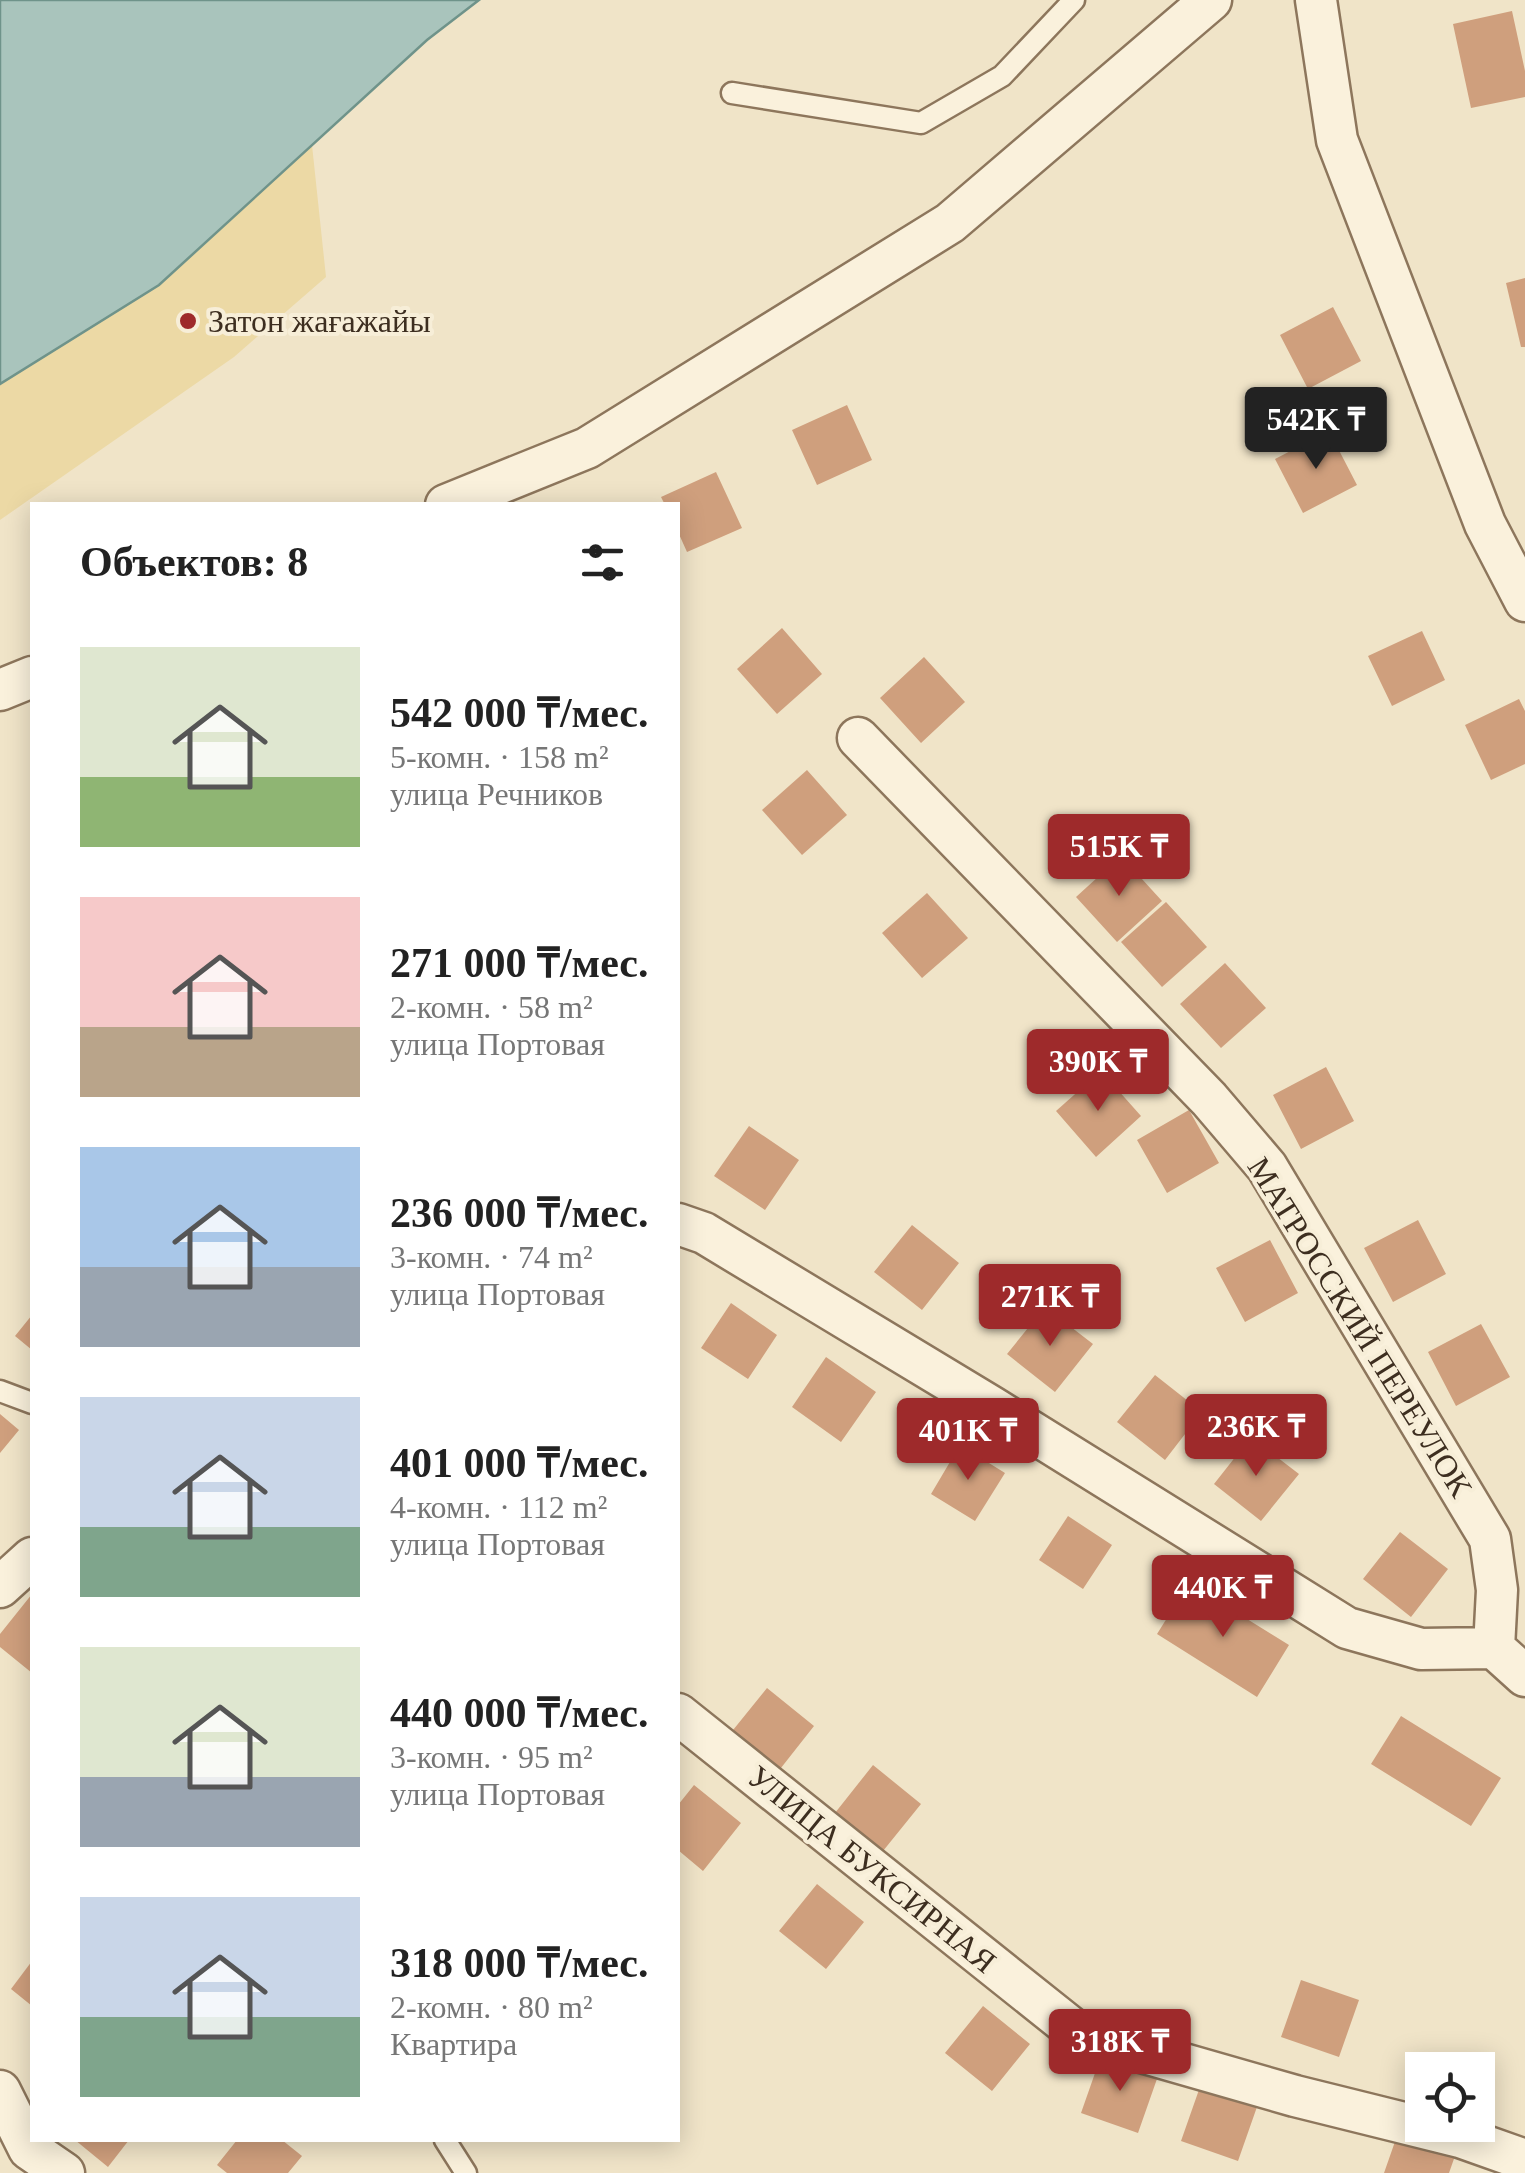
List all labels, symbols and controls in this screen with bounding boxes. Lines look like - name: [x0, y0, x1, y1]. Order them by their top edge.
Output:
- place label: Затон жағажайы: [208, 303, 431, 339]
- marker: Затон жағажайы: [177, 310, 199, 332]
- pin: 542K ₸: [1235, 387, 1397, 472]
- text: 542K ₸: [1267, 401, 1365, 437]
- icon: filters: [575, 535, 630, 590]
- text: Объектов: 8: [80, 539, 308, 585]
- icon: home: [160, 687, 280, 807]
- text: 542 000 ₸/мес.: [390, 690, 649, 736]
- text: 5-комн. · 158 m²: [390, 739, 608, 775]
- text: улица Речников: [390, 776, 603, 812]
- pin: 515K ₸: [1038, 814, 1200, 899]
- text: 515K ₸: [1070, 828, 1168, 864]
- icon: home: [160, 937, 280, 1057]
- text: 271 000 ₸/мес.: [390, 940, 649, 986]
- text: 2-комн. · 58 m²: [390, 989, 592, 1025]
- text: улица Портовая: [390, 1026, 605, 1062]
- pin: 390K ₸: [1017, 1029, 1179, 1114]
- text: 390K ₸: [1049, 1043, 1147, 1079]
- street label: МАТРОССКИЙ ПЕРЕУЛОК: [1240, 1151, 1480, 1504]
- icon: home: [160, 1187, 280, 1307]
- text: 236 000 ₸/мес.: [390, 1190, 649, 1236]
- text: 3-комн. · 74 m²: [390, 1239, 592, 1275]
- pin: 271K ₸: [969, 1264, 1131, 1349]
- text: улица Портовая: [390, 1276, 605, 1312]
- text: 271K ₸: [1001, 1278, 1099, 1314]
- pin: 236K ₸: [1175, 1394, 1337, 1479]
- pin: 401K ₸: [887, 1398, 1049, 1483]
- text: 236K ₸: [1207, 1408, 1305, 1444]
- text: 401K ₸: [919, 1412, 1017, 1448]
- icon: home: [160, 1437, 280, 1557]
- text: 401 000 ₸/мес.: [390, 1440, 649, 1486]
- text: 4-комн. · 112 m²: [390, 1489, 607, 1525]
- text: улица Портовая: [390, 1526, 605, 1562]
- pin: 440K ₸: [1142, 1555, 1304, 1640]
- text: 440K ₸: [1174, 1569, 1272, 1605]
- icon: home: [160, 1687, 280, 1807]
- text: 440 000 ₸/мес.: [390, 1690, 649, 1736]
- text: 3-комн. · 95 m²: [390, 1739, 592, 1775]
- street label: УЛИЦА БУКСИРНАЯ: [741, 1758, 1003, 1980]
- text: улица Портовая: [390, 1776, 605, 1812]
- icon: home: [160, 1937, 280, 2057]
- text: 318 000 ₸/мес.: [390, 1940, 649, 1986]
- text: 2-комн. · 80 m²: [390, 1989, 592, 2025]
- pin: 318K ₸: [1039, 2009, 1201, 2094]
- text: 318K ₸: [1071, 2023, 1169, 2059]
- text: Квартира: [390, 2026, 517, 2062]
- map controls: [1405, 2052, 1495, 2142]
- button: locate: [1405, 2052, 1495, 2142]

